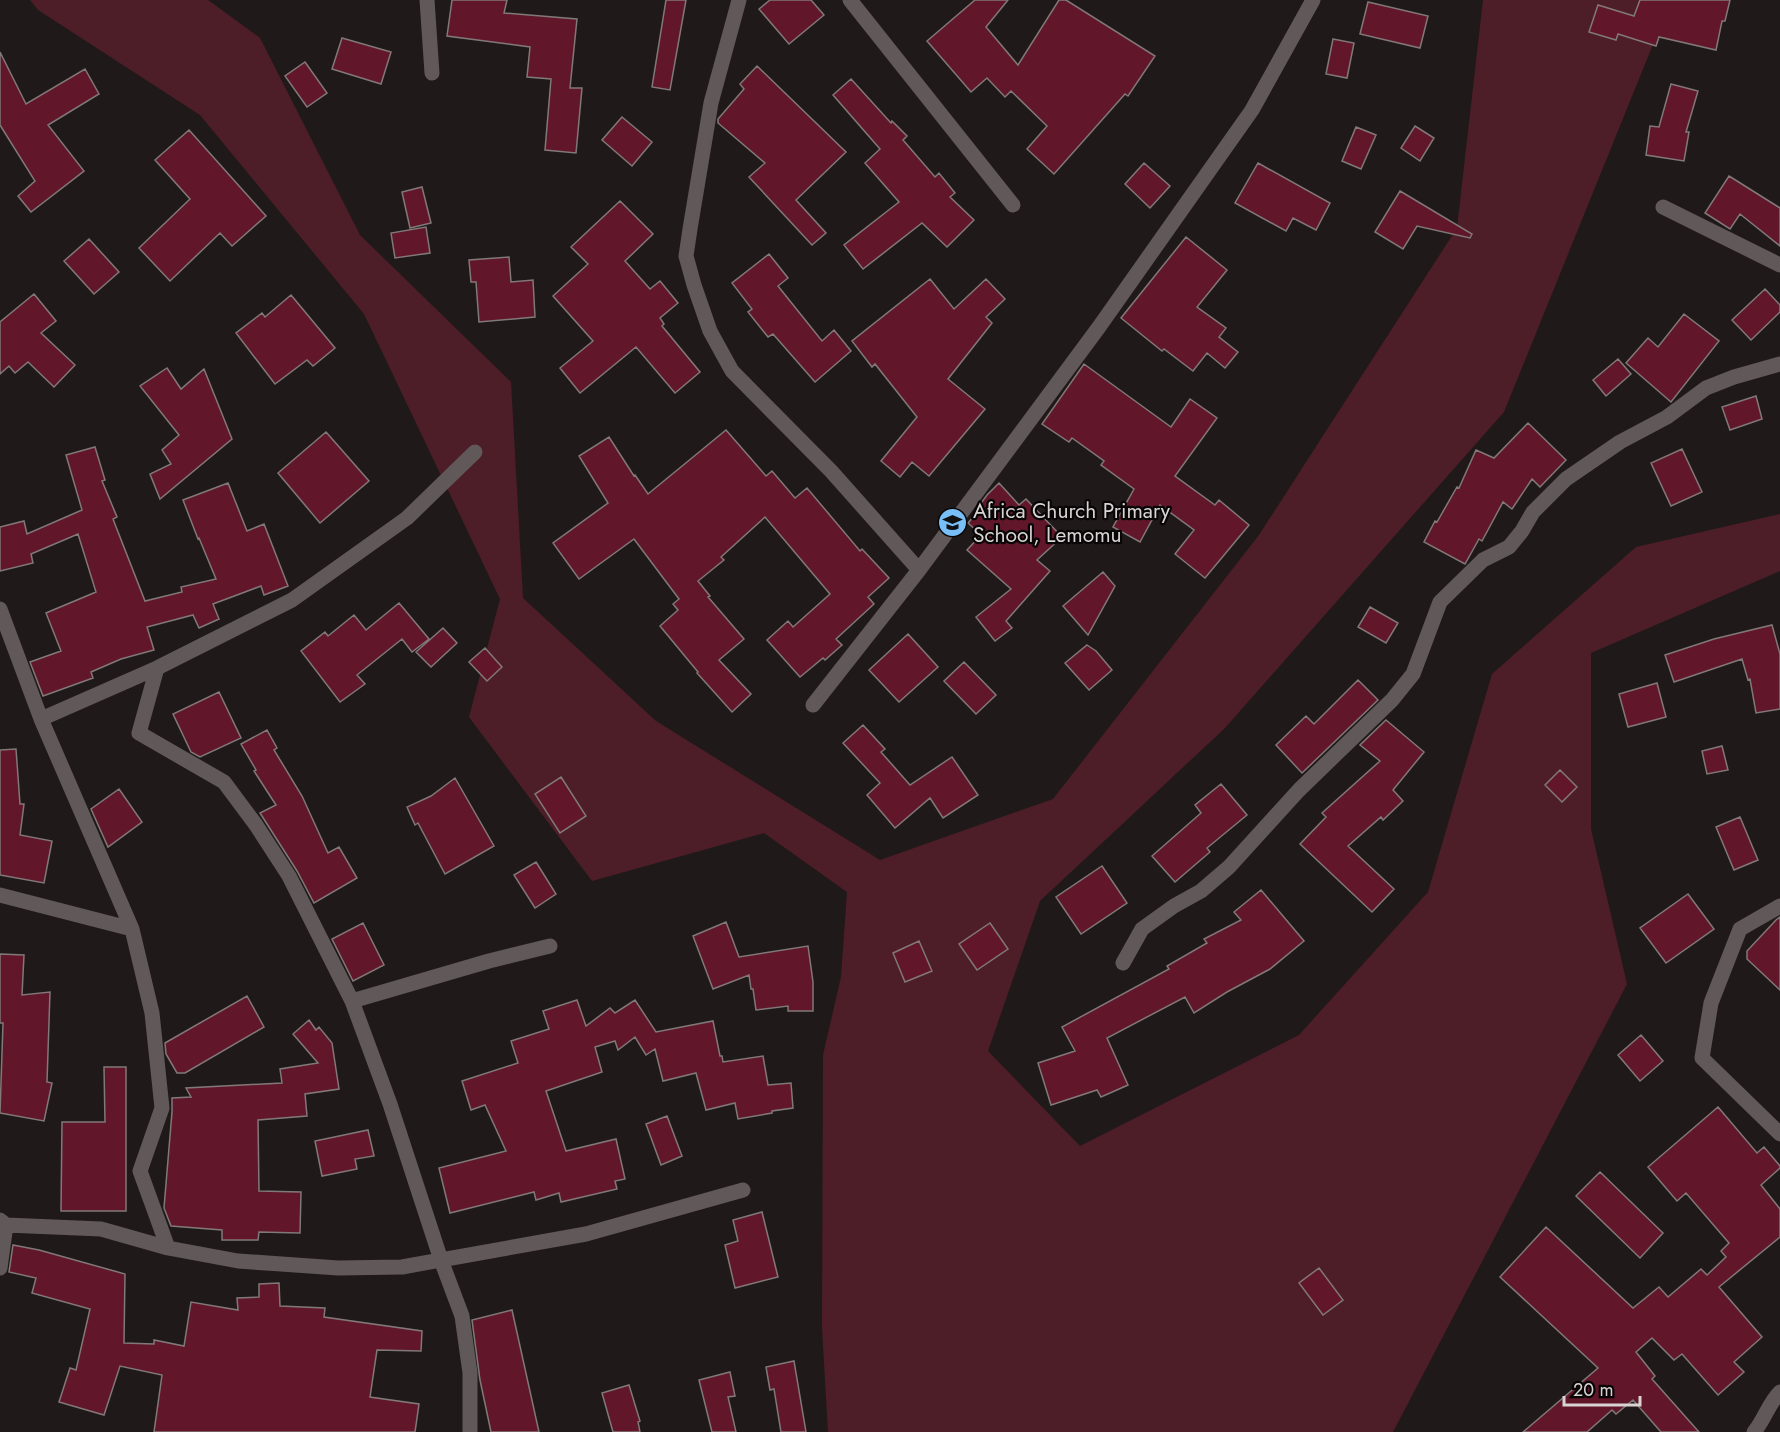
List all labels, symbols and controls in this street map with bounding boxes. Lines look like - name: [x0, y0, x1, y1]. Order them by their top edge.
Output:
- place label: Africa Church Primary School, Lemomu: [973, 496, 1171, 550]
- school or university icon: Africa Church Primary School, Lemomu: [936, 507, 968, 539]
- scale bar: [1564, 1369, 1640, 1407]
- text: 20 m: [1573, 1377, 1613, 1403]

